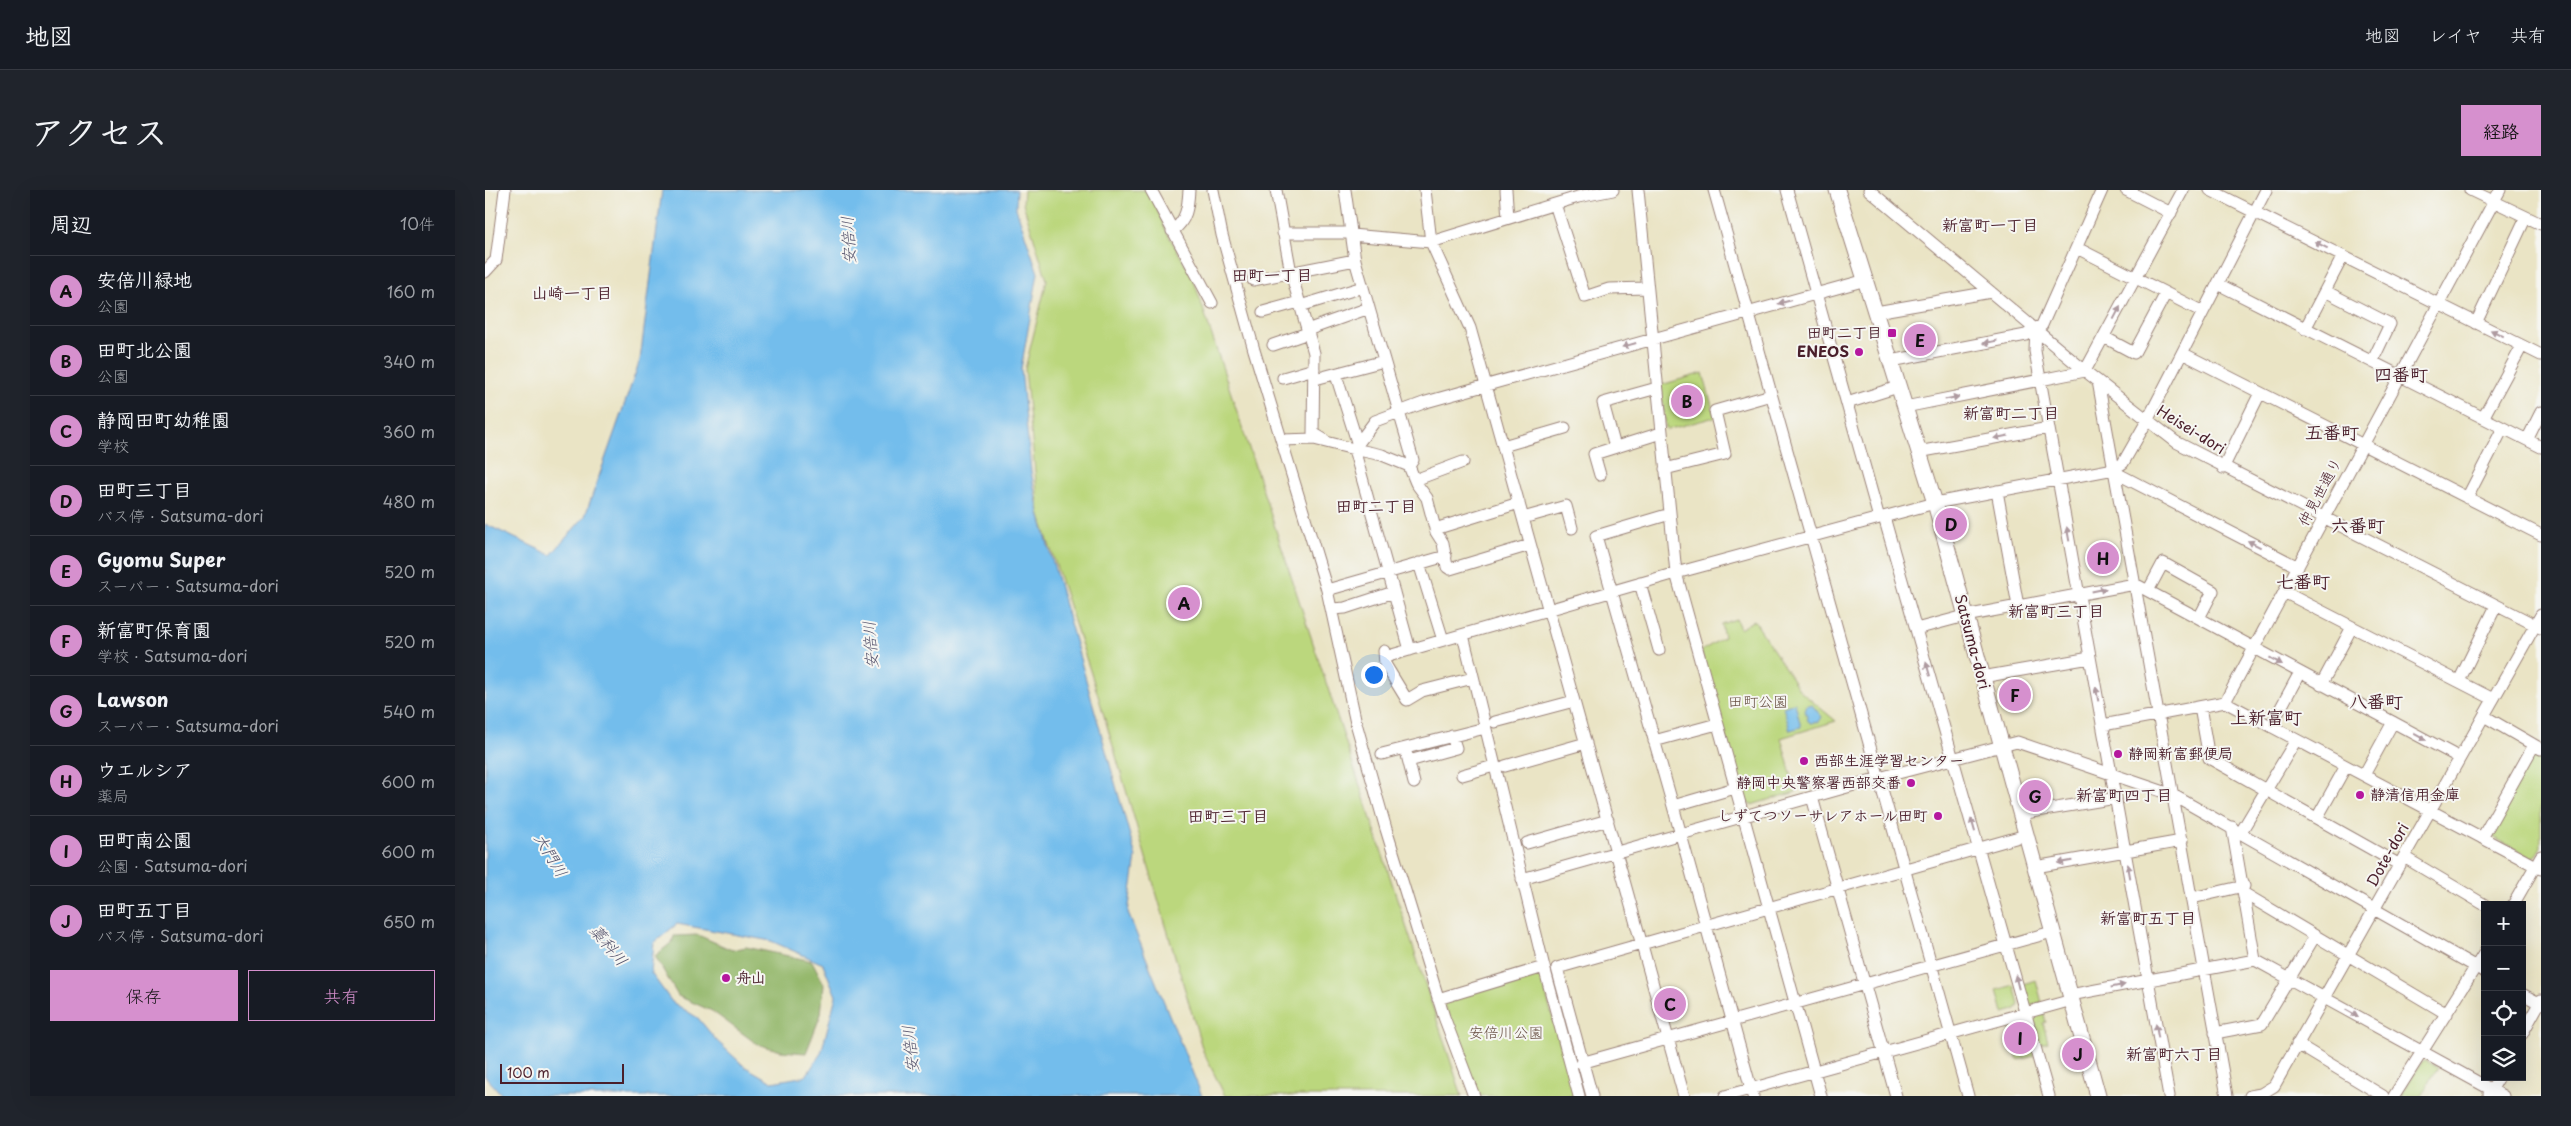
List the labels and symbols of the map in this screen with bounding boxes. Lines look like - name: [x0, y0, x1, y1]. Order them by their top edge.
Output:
- district label: 新富町一丁目: [1942, 212, 2038, 236]
- water label: 安倍川: [834, 215, 860, 265]
- one-way arrow: [2313, 241, 2328, 249]
- district label: 田町一丁目: [1232, 262, 1312, 286]
- district label: 山崎一丁目: [532, 280, 612, 304]
- one-way arrow: [1778, 298, 1793, 306]
- one-way arrow: [2113, 306, 2121, 320]
- place label: 田町二丁目: [1807, 320, 1882, 343]
- pin: E: [1904, 321, 1936, 359]
- marker: 田町二丁目: [1886, 327, 1898, 339]
- one-way arrow: [2490, 329, 2504, 337]
- one-way arrow: [1982, 338, 1997, 346]
- place label: ENEOS: [1797, 339, 1849, 362]
- one-way arrow: [1621, 342, 1636, 350]
- marker: ENEOS: [1853, 346, 1865, 358]
- district label: 四番町: [2374, 360, 2428, 387]
- pin: B: [1671, 382, 1703, 420]
- one-way arrow: [1945, 394, 1960, 402]
- street label: Heisei-dori: [2153, 398, 2231, 459]
- district label: 新富町二丁目: [1963, 400, 2059, 424]
- district label: 五番町: [2305, 418, 2359, 445]
- one-way arrow: [1993, 433, 2009, 441]
- street label: 仲見世通り: [2291, 453, 2346, 530]
- district label: 田町二丁目: [1336, 493, 1416, 517]
- pin: D: [1935, 505, 1967, 543]
- district label: 六番町: [2331, 511, 2385, 538]
- one-way arrow: [2063, 525, 2071, 541]
- pin: H: [2087, 539, 2119, 577]
- one-way arrow: [2247, 540, 2261, 548]
- district label: 七番町: [2276, 567, 2330, 594]
- pin: A: [1168, 584, 1200, 622]
- one-way arrow: [2092, 586, 2108, 594]
- street label: Satsuma-dori: [1950, 592, 1997, 692]
- district label: 新富町三丁目: [2008, 598, 2104, 622]
- water label: 安倍川: [855, 620, 883, 670]
- one-way arrow: [2269, 657, 2284, 665]
- your location: [1361, 662, 1387, 688]
- one-way arrow: [1923, 662, 1931, 677]
- pin: F: [1999, 676, 2031, 714]
- one-way arrow: [2092, 685, 2100, 701]
- district label: 八番町: [2349, 687, 2403, 714]
- park label: 田町公園: [1728, 689, 1788, 712]
- district label: 上新富町: [2230, 703, 2302, 730]
- one-way arrow: [2413, 733, 2427, 741]
- place label: 静岡新富郵便局: [2128, 741, 2233, 764]
- place label: 西部生涯学習センター: [1814, 748, 1964, 771]
- marker: 静岡新富郵便局: [2112, 748, 2124, 760]
- marker: 西部生涯学習センター: [1798, 755, 1810, 767]
- place label: 静岡中央警察署西部交番: [1736, 770, 1901, 793]
- marker: 静岡中央警察署西部交番: [1905, 777, 1917, 789]
- pin: G: [2019, 777, 2051, 815]
- district label: 新富町四丁目: [2076, 782, 2172, 806]
- place label: 静清信用金庫: [2370, 782, 2460, 805]
- marker: 静清信用金庫: [2354, 789, 2366, 801]
- district label: 田町三丁目: [1188, 803, 1268, 827]
- place label: しずてつソーサレアホール田町: [1718, 803, 1928, 826]
- marker: しずてつソーサレアホール田町: [1932, 810, 1944, 822]
- one-way arrow: [1968, 818, 1976, 833]
- street label: Dote-dori: [2360, 818, 2414, 890]
- water label: 大門川: [529, 828, 575, 881]
- one-way arrow: [2056, 858, 2072, 866]
- one-way arrow: [2124, 862, 2132, 878]
- district label: 新富町五丁目: [2100, 905, 2196, 929]
- water label: 藁科川: [585, 918, 634, 970]
- place label: 舟山: [736, 965, 766, 988]
- marker: 舟山: [720, 972, 732, 984]
- one-way arrow: [2013, 974, 2021, 989]
- one-way arrow: [2111, 981, 2127, 989]
- pin: C: [1654, 985, 1686, 1023]
- one-way arrow: [2346, 1008, 2359, 1017]
- pin: I: [2004, 1019, 2036, 1057]
- park label: 安倍川公園: [1468, 1020, 1544, 1043]
- one-way arrow: [2153, 1022, 2161, 1038]
- water label: 安倍川: [895, 1024, 923, 1074]
- pin: J: [2062, 1035, 2094, 1073]
- district label: 新富町六丁目: [2126, 1041, 2222, 1065]
- scale bar: [500, 1061, 624, 1084]

